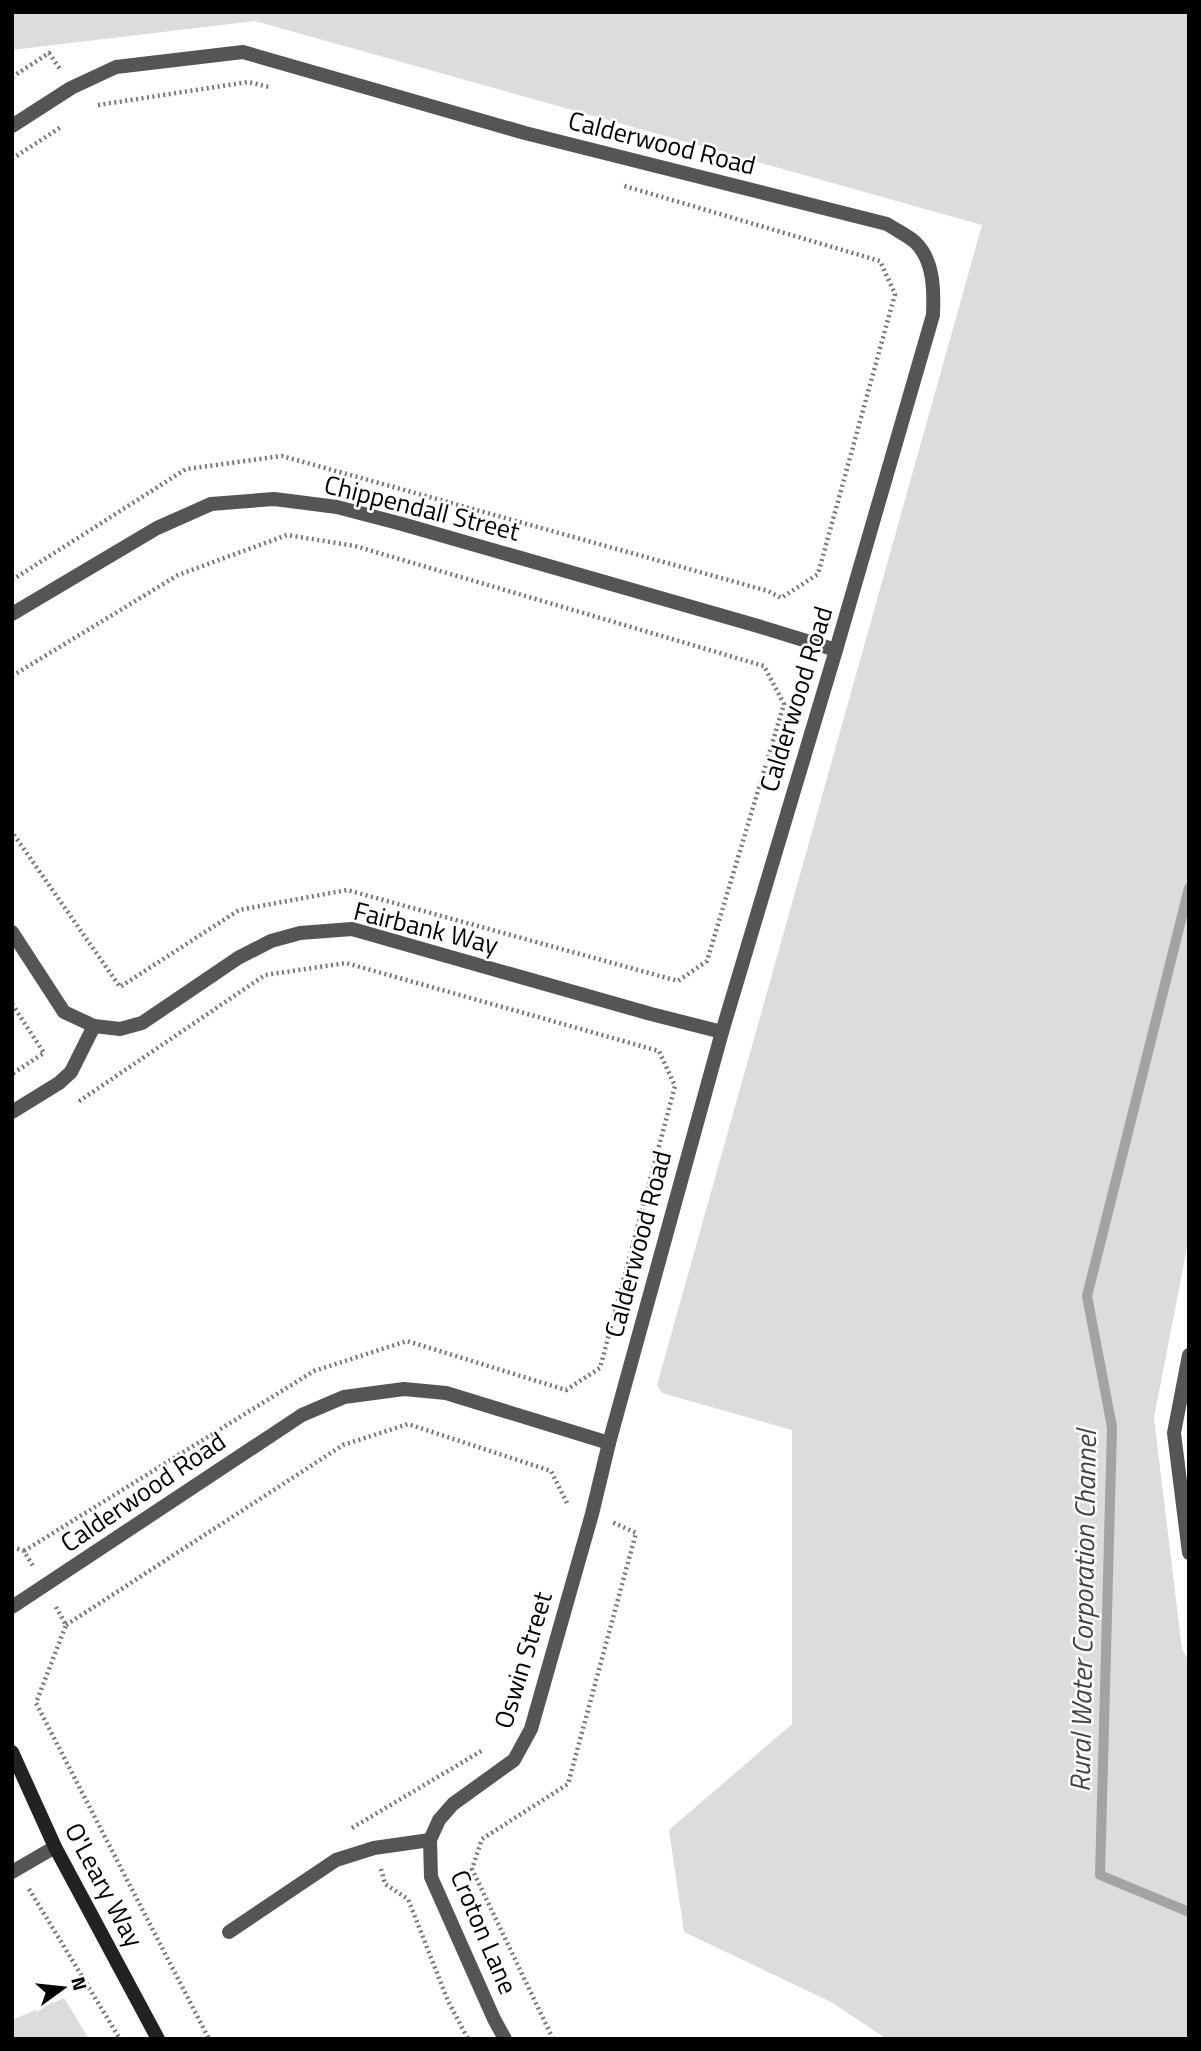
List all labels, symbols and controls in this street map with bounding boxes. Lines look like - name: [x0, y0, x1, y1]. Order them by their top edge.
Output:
- street label: Calderwood Road: [564, 100, 760, 185]
- street label: Chippendall Street: [320, 464, 524, 551]
- street label: Calderwood Road: [749, 601, 842, 796]
- street label: Fairbank Way: [350, 891, 502, 964]
- street label: Calderwood Road: [594, 1146, 681, 1342]
- street label: Calderwood Road: [52, 1422, 233, 1561]
- water label: Rural Water Corporation Channel: [1058, 1427, 1107, 1792]
- street label: Oswin Street: [483, 1587, 562, 1733]
- street label: O'Leary Way: [55, 1815, 154, 1954]
- street label: Croton Lane: [441, 1864, 528, 2000]
- north arrow: [28, 1953, 98, 2023]
- text: N: [64, 1973, 96, 1994]

